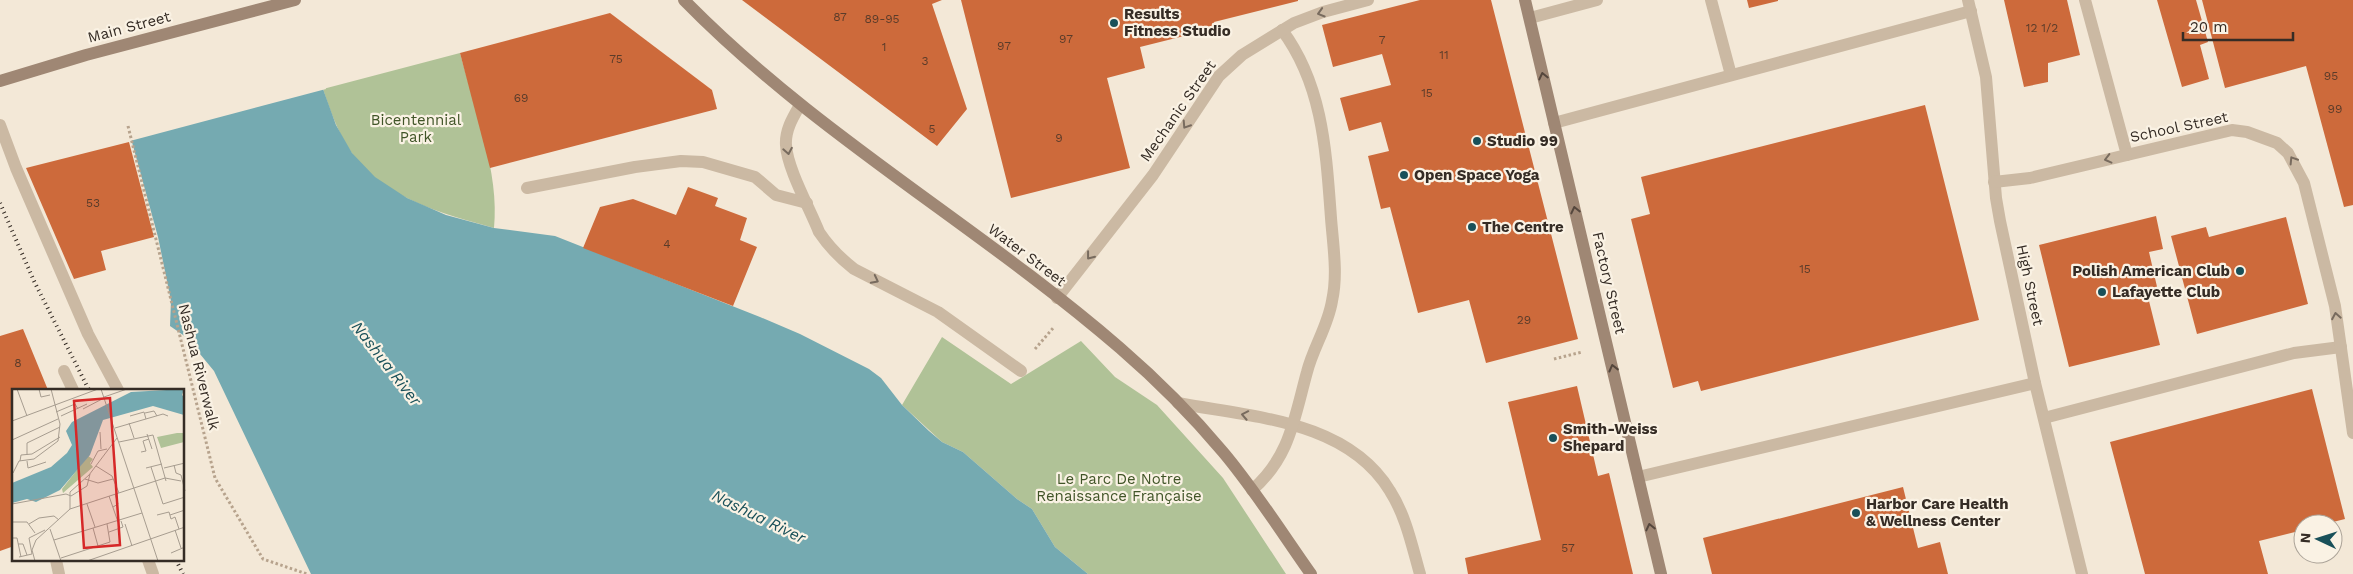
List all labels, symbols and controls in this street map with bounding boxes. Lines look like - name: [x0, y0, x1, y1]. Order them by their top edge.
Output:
- place label: Results Fitness Studio: [1124, 5, 1231, 40]
- street label: Main Street: [86, 7, 173, 47]
- one-way arrow: [1317, 7, 1326, 17]
- house number: 87: [833, 10, 847, 24]
- scale bar: [2183, 10, 2293, 42]
- house number: 89-95: [864, 12, 900, 26]
- marker: Results Fitness Studio: [1108, 17, 1120, 29]
- text: 20 m: [2190, 18, 2228, 36]
- house number: 12 1/2: [2026, 21, 2058, 35]
- house number: 97: [1059, 32, 1073, 46]
- house number: 7: [1379, 33, 1386, 47]
- house number: 97: [997, 39, 1011, 53]
- house number: 1: [882, 40, 886, 54]
- house number: 11: [1439, 48, 1449, 62]
- house number: 75: [609, 52, 623, 66]
- house number: 3: [922, 54, 929, 68]
- street label: Mechanic Street: [1136, 56, 1220, 165]
- house number: 95: [2324, 69, 2338, 83]
- one-way arrow: [1538, 71, 1549, 80]
- house number: 15: [1421, 86, 1433, 100]
- house number: 69: [514, 91, 528, 105]
- house number: 99: [2328, 102, 2342, 116]
- street label: School Street: [2128, 108, 2230, 146]
- park label: Bicentennial Park: [371, 111, 462, 146]
- one-way arrow: [1183, 120, 1193, 129]
- house number: 5: [929, 122, 936, 136]
- house number: 9: [1055, 131, 1063, 145]
- place label: Studio 99: [1487, 132, 1558, 150]
- marker: Studio 99: [1471, 135, 1483, 147]
- one-way arrow: [782, 146, 792, 155]
- one-way arrow: [2104, 153, 2113, 164]
- one-way arrow: [2289, 156, 2299, 165]
- place label: Open Space Yoga: [1414, 166, 1540, 184]
- marker: Open Space Yoga: [1398, 169, 1410, 181]
- house number: 53: [86, 196, 100, 210]
- one-way arrow: [1570, 206, 1581, 215]
- place label: The Centre: [1482, 218, 1564, 236]
- street label: Water Street: [984, 220, 1070, 291]
- marker: The Centre: [1466, 221, 1478, 233]
- street label: Factory Street: [1588, 230, 1630, 337]
- house number: 4: [663, 237, 671, 251]
- street label: High Street: [2013, 243, 2048, 328]
- one-way arrow: [1087, 250, 1096, 259]
- house number: 15: [1799, 262, 1811, 276]
- place label: Polish American Club: [2072, 262, 2230, 280]
- marker: Polish American Club: [2234, 265, 2246, 277]
- one-way arrow: [870, 274, 879, 284]
- place label: Lafayette Club: [2112, 283, 2220, 301]
- marker: Lafayette Club: [2096, 286, 2108, 298]
- street label: Nashua Riverwalk: [175, 302, 224, 433]
- one-way arrow: [2332, 311, 2342, 320]
- house number: 29: [1517, 313, 1531, 327]
- water label: Nashua River: [348, 317, 426, 410]
- house number: 8: [14, 356, 22, 370]
- one-way arrow: [1608, 365, 1618, 373]
- inset map: [12, 389, 185, 562]
- one-way arrow: [1240, 411, 1249, 421]
- place label: Smith-Weiss Shepard: [1563, 420, 1658, 455]
- marker: Smith-Weiss Shepard: [1547, 432, 1559, 444]
- park label: Le Parc De Notre Renaissance Française: [1036, 470, 1202, 505]
- water label: Nashua River: [709, 486, 809, 548]
- place label: Harbor Care Health & Wellness Center: [1866, 495, 2009, 530]
- marker: Harbor Care Health & Wellness Center: [1850, 507, 1862, 519]
- north arrow: [2293, 514, 2343, 564]
- one-way arrow: [1645, 522, 1656, 531]
- text: N: [2297, 532, 2313, 544]
- house number: 57: [1561, 541, 1575, 555]

